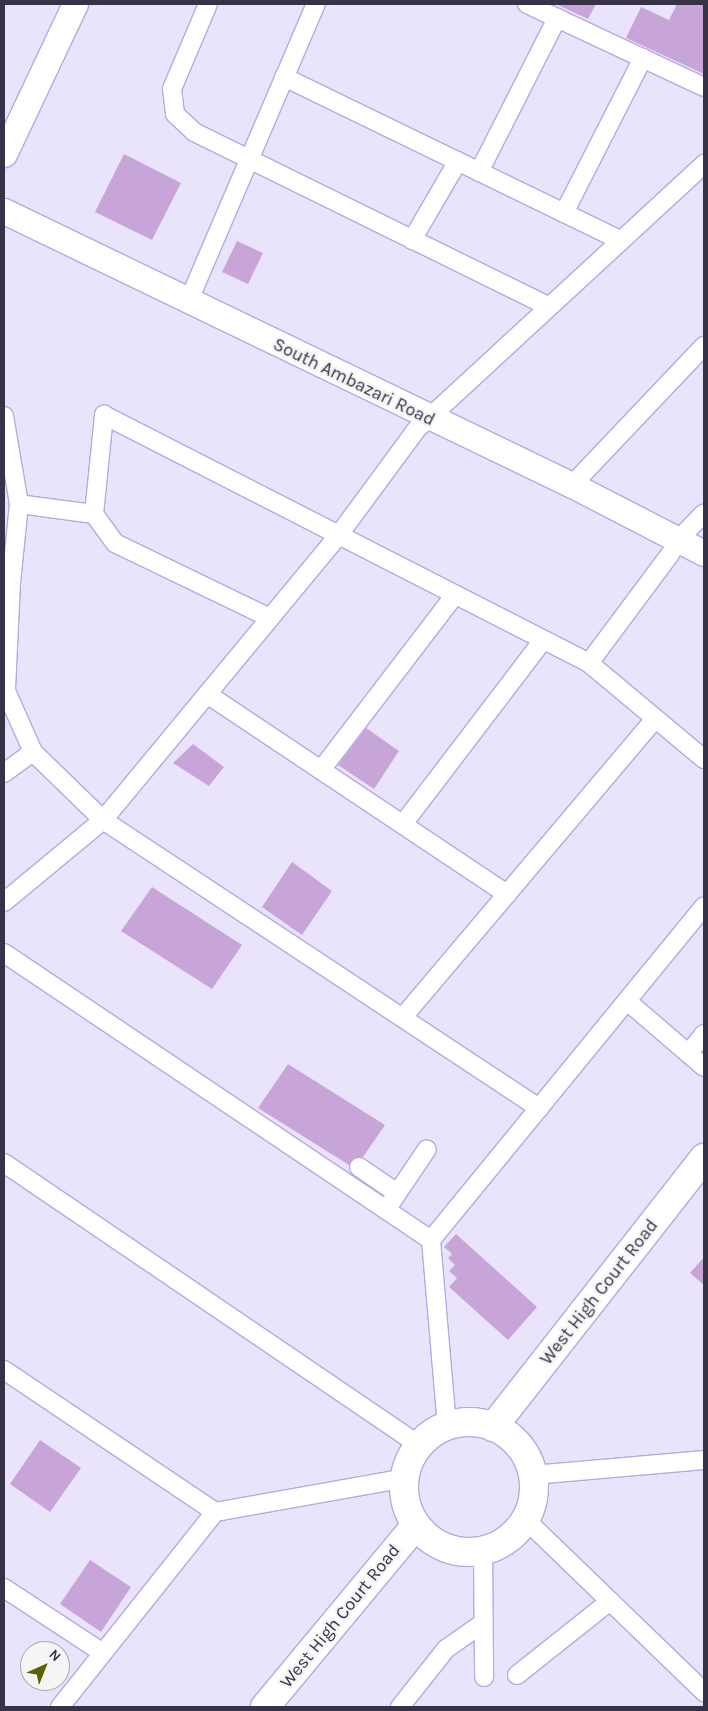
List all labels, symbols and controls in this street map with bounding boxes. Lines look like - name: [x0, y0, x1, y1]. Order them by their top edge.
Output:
- street label: South Ambazari Road: [270, 333, 438, 431]
- street label: West High Court Road: [535, 1215, 663, 1369]
- street label: West High Court Road: [275, 1540, 405, 1692]
- north arrow: [20, 1641, 70, 1691]
- text: N: [46, 1646, 65, 1665]

